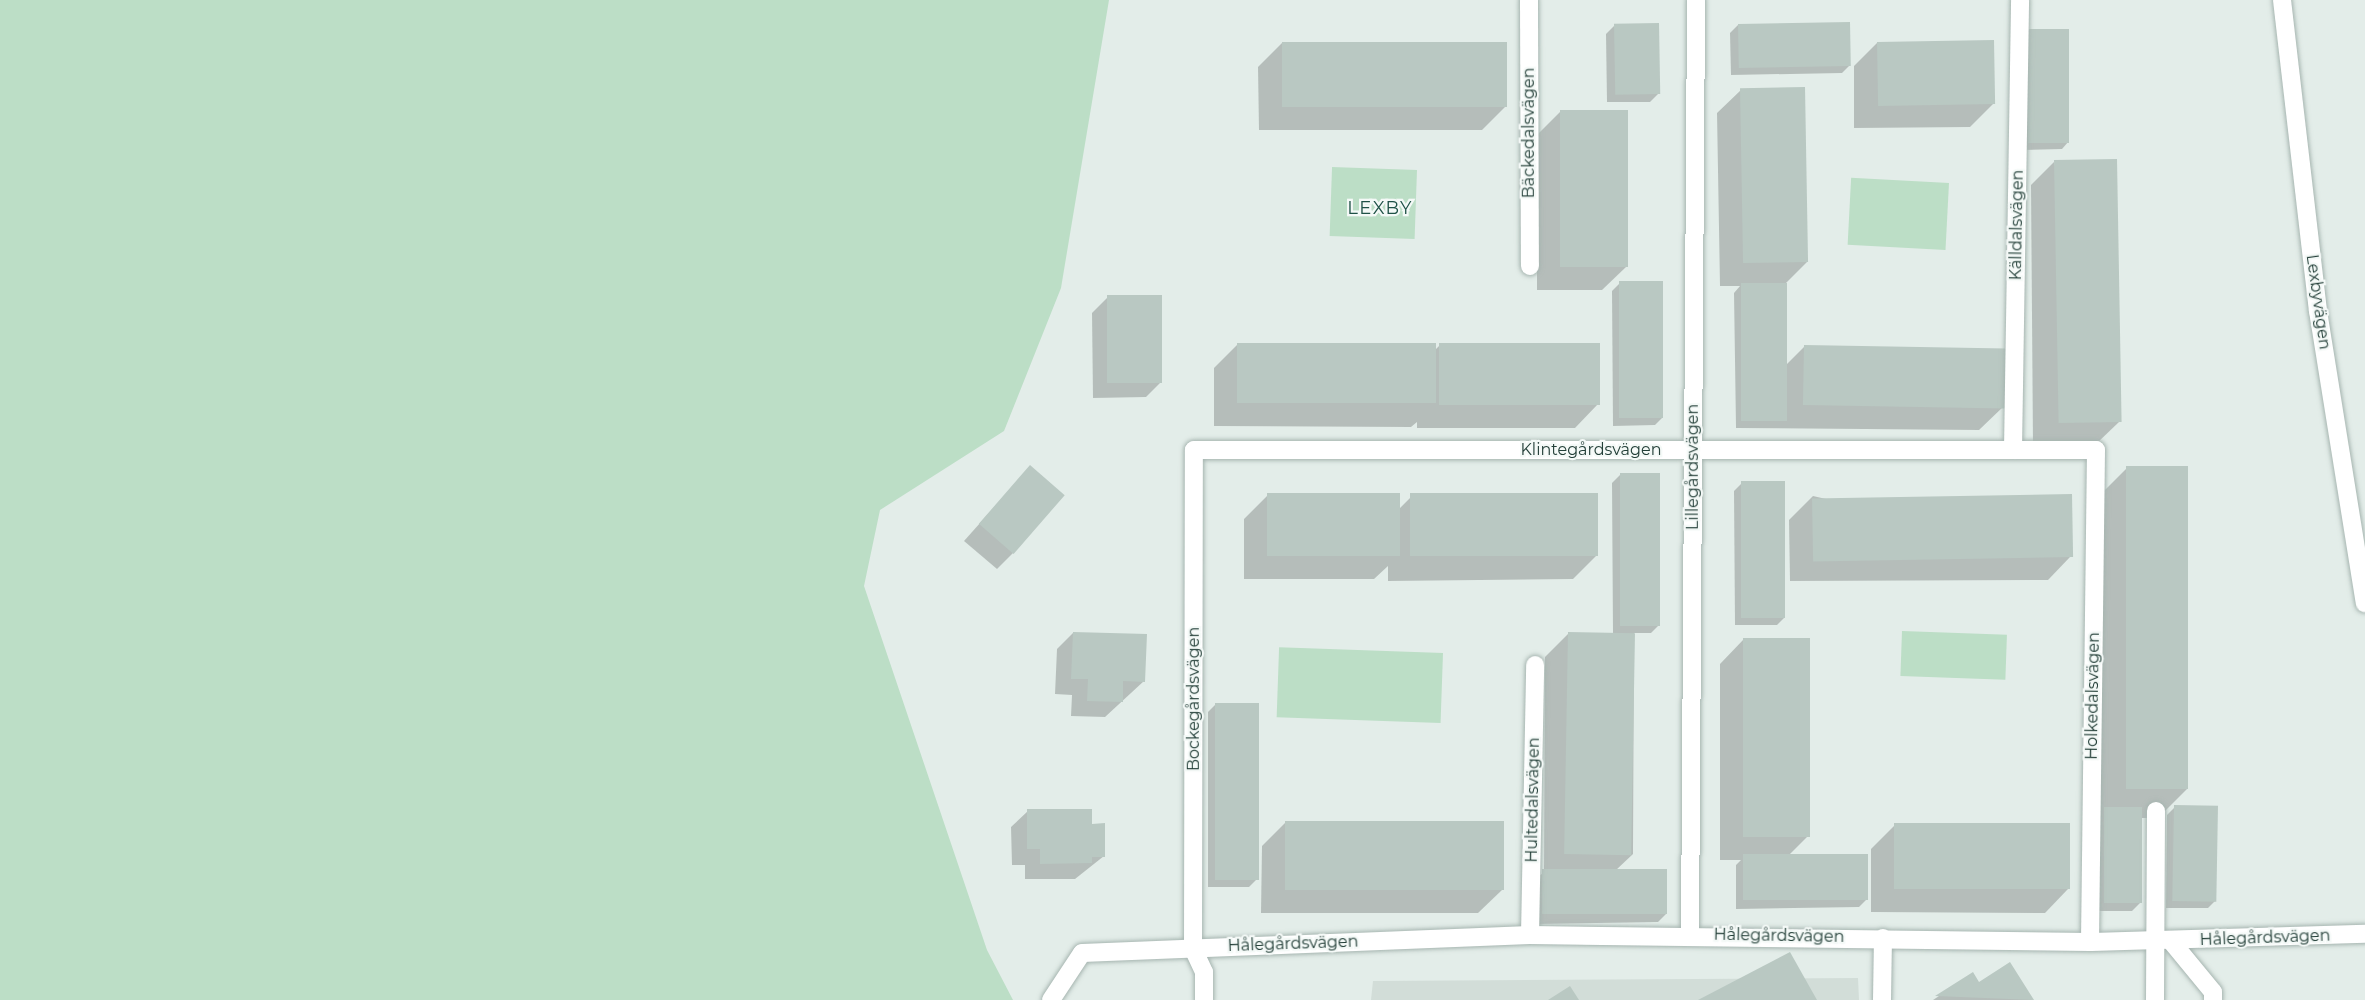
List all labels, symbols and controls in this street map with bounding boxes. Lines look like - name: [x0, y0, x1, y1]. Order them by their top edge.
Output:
- street label: Bäckedalsvägen: [1519, 68, 1539, 198]
- street label: Källdalsvägen: [2006, 170, 2028, 280]
- district label: LEXBY: [1347, 197, 1413, 219]
- street label: Lexbyvägen: [2302, 253, 2334, 351]
- street label: Lillegårdsvägen: [1683, 404, 1703, 530]
- street label: Klintegårdsvägen: [1520, 440, 1662, 460]
- street label: Bockegårdsvägen: [1184, 627, 1204, 771]
- street label: Holkedalsvägen: [2082, 632, 2104, 760]
- street label: Hultedalsvägen: [1522, 737, 1544, 863]
- street label: Hålegårdsvägen: [1713, 925, 1845, 947]
- street label: Hålegårdsvägen: [2199, 926, 2331, 950]
- street label: Hålegårdsvägen: [1227, 932, 1359, 956]

